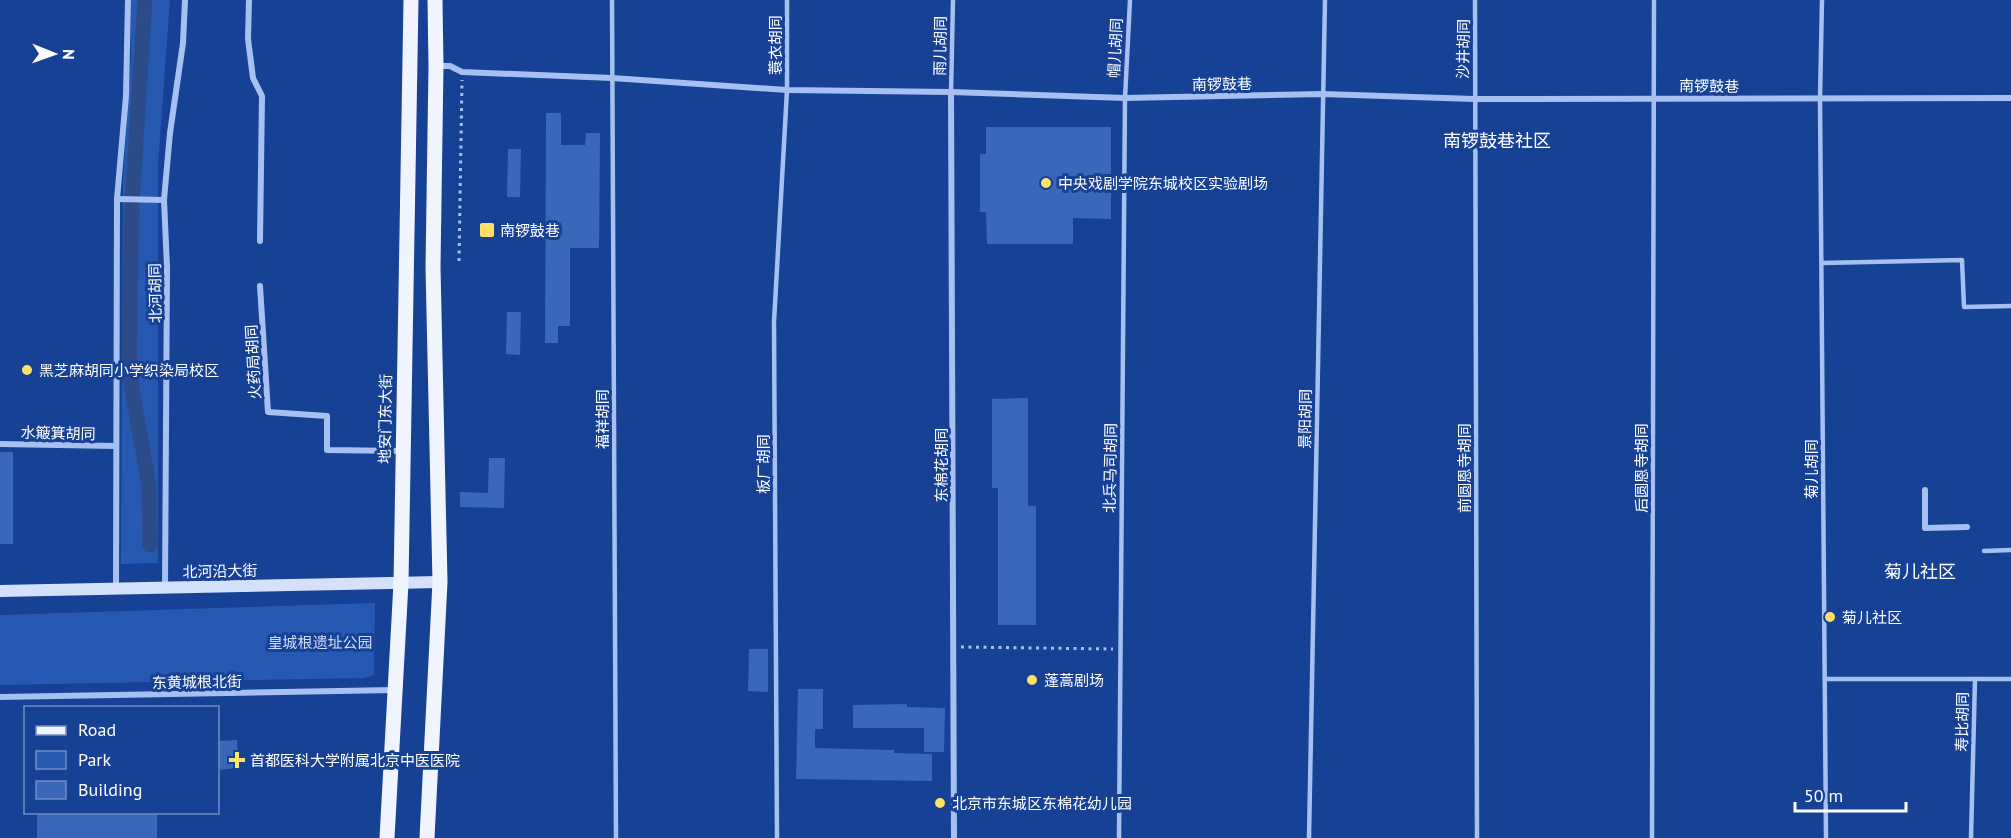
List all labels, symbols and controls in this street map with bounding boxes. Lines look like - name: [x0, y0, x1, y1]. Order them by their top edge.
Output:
- street label: 蓑衣胡同: [766, 15, 785, 75]
- street label: 雨儿胡同: [930, 16, 950, 76]
- street label: 帽儿胡同: [1104, 18, 1126, 78]
- street label: 沙井胡同: [1453, 19, 1473, 79]
- north arrow: [24, 24, 84, 84]
- text: N: [59, 49, 79, 60]
- street label: 南锣鼓巷: [1192, 74, 1252, 94]
- street label: 南锣鼓巷: [1679, 76, 1739, 96]
- district label: 南锣鼓巷社区: [1443, 129, 1551, 152]
- place label: 中央戏剧学院东城校区实验剧场: [1058, 174, 1268, 193]
- marker: 中央戏剧学院东城校区实验剧场: [1039, 176, 1053, 190]
- marker: 南锣鼓巷: [478, 221, 496, 239]
- place label: 南锣鼓巷: [500, 221, 560, 240]
- street label: 北河胡同: [145, 263, 165, 323]
- street label: 火药局胡同: [242, 324, 264, 400]
- place label: 黑芝麻胡同小学织染局校区: [39, 361, 219, 380]
- marker: 黑芝麻胡同小学织染局校区: [20, 363, 34, 377]
- street label: 地安门东大街: [375, 374, 395, 464]
- street label: 福祥胡同: [593, 389, 612, 449]
- street label: 景阳胡同: [1295, 389, 1315, 449]
- street label: 水簸箕胡同: [20, 423, 96, 443]
- street label: 北兵马司胡同: [1100, 423, 1120, 513]
- street label: 前圆恩寺胡同: [1455, 423, 1474, 513]
- street label: 后圆恩寺胡同: [1632, 423, 1651, 513]
- street label: 东棉花胡同: [932, 427, 951, 503]
- street label: 板厂胡同: [754, 434, 773, 494]
- street label: 菊儿胡同: [1802, 439, 1821, 499]
- district label: 菊儿社区: [1884, 560, 1956, 583]
- street label: 北河沿大街: [182, 561, 258, 581]
- place label: 菊儿社区: [1842, 608, 1902, 627]
- marker: 菊儿社区: [1823, 610, 1837, 624]
- park label: 皇城根遗址公园: [267, 633, 373, 652]
- place label: 蓬蒿剧场: [1044, 671, 1104, 690]
- street label: 东黄城根北街: [152, 672, 242, 692]
- marker: 蓬蒿剧场: [1025, 673, 1039, 687]
- street label: 寿比胡同: [1952, 692, 1972, 752]
- legend: [24, 706, 219, 814]
- text: Road: [78, 718, 116, 741]
- text: Park: [78, 748, 111, 771]
- marker: 首都医科大学附属北京中医医院: [228, 751, 246, 769]
- place label: 首都医科大学附属北京中医医院: [250, 751, 460, 770]
- scale bar: [1795, 775, 1906, 813]
- text: Building: [78, 778, 142, 801]
- text: 50 m: [1804, 784, 1843, 807]
- place label: 北京市东城区东棉花幼儿园: [952, 794, 1132, 813]
- marker: 北京市东城区东棉花幼儿园: [933, 796, 947, 810]

